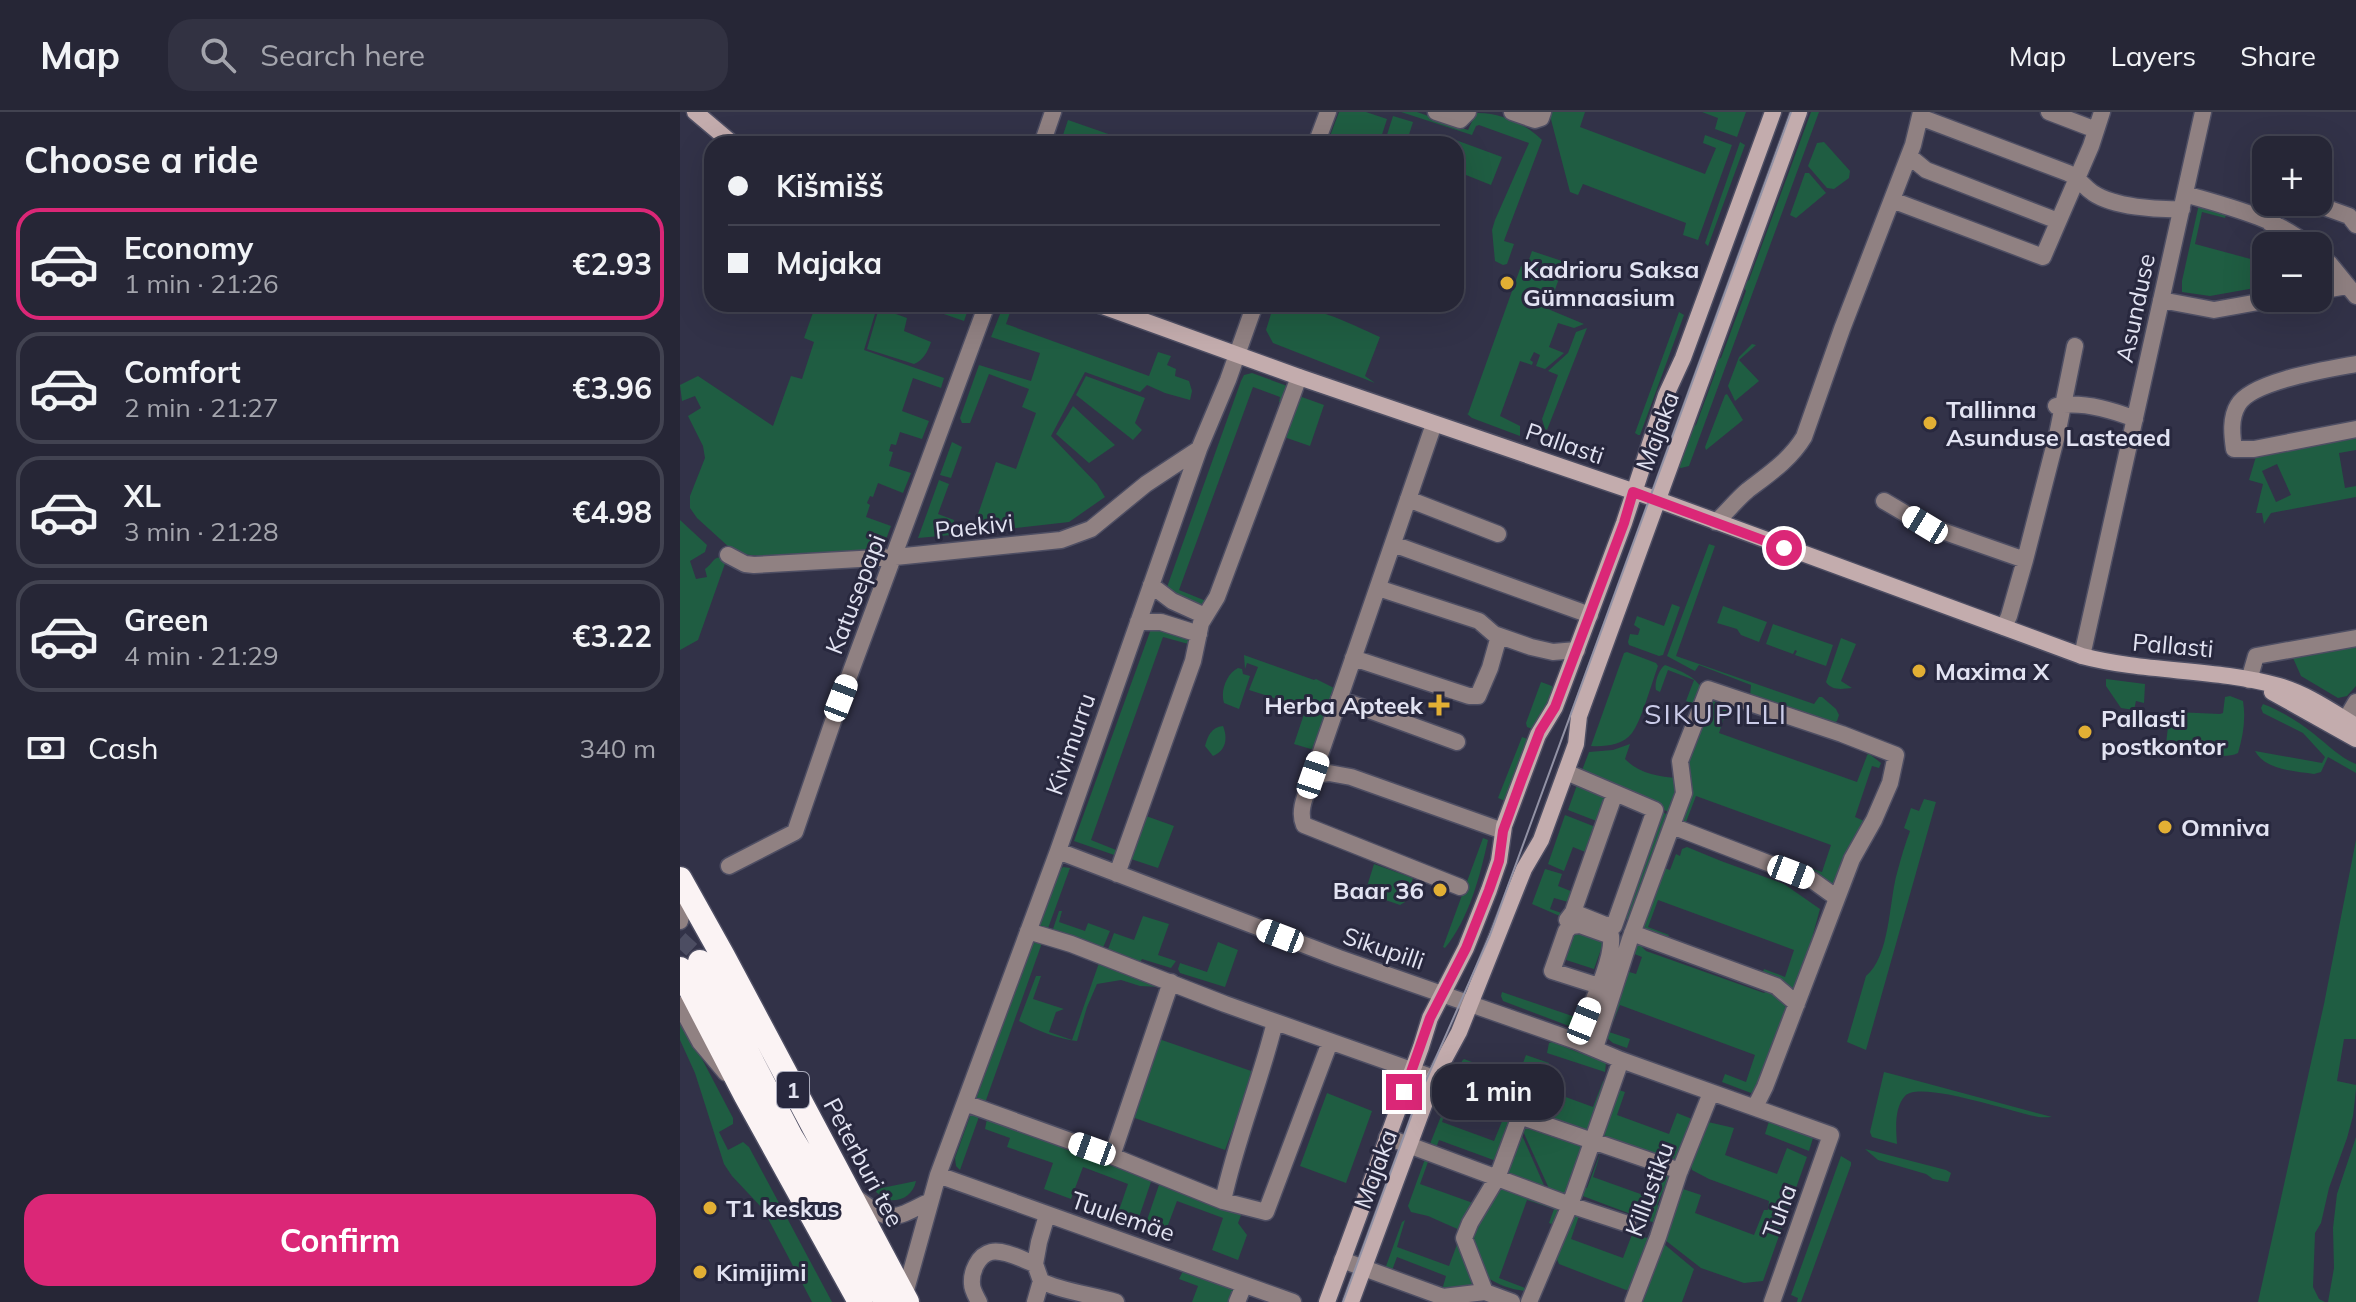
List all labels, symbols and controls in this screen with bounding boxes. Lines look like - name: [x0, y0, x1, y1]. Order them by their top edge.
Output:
- search box: [168, 19, 728, 91]
- text: Map: [40, 31, 120, 79]
- icon: search: [196, 33, 240, 77]
- text: Search here: [260, 36, 425, 74]
- text: Map: [2009, 38, 2066, 73]
- text: Layers: [2110, 38, 2196, 73]
- text: Share: [2240, 38, 2316, 73]
- map controls: [2252, 136, 2332, 312]
- button: +: [2252, 136, 2332, 216]
- text: Choose a ride: [24, 137, 258, 182]
- text: Kišmišš: [776, 167, 884, 205]
- icon: car: [28, 228, 100, 300]
- text: Economy: [124, 229, 253, 267]
- button: −: [2252, 232, 2332, 312]
- text: Majaka: [776, 244, 882, 282]
- text: €2.93: [573, 245, 652, 283]
- street label: Asunduse: [2109, 251, 2161, 365]
- place label: Kadrioru Saksa Gümnaasium: [1523, 254, 1699, 312]
- text: 1 min · 21:26: [124, 267, 279, 300]
- marker: Kadrioru Saksa Gümnaasium: [1498, 274, 1516, 292]
- icon: car: [28, 352, 100, 424]
- text: Comfort: [124, 353, 241, 391]
- text: €3.96: [573, 369, 652, 407]
- street label: Majaka: [1629, 387, 1685, 475]
- text: 2 min · 21:27: [124, 391, 279, 424]
- place label: Tallinna Asunduse Lasteaed: [1946, 394, 2171, 452]
- marker: Tallinna Asunduse Lasteaed: [1921, 414, 1939, 432]
- street label: Pallasti: [1522, 416, 1608, 470]
- icon: car: [28, 476, 100, 548]
- text: XL: [124, 477, 161, 515]
- text: €4.98: [573, 493, 652, 531]
- car: [1898, 502, 1952, 548]
- street label: Paekivi: [933, 507, 1015, 545]
- text: 3 min · 21:28: [124, 515, 279, 548]
- street label: Katusepapi: [818, 530, 892, 658]
- route start: [1766, 530, 1802, 566]
- icon: car: [28, 600, 100, 672]
- text: Green: [124, 601, 209, 639]
- text: €3.22: [573, 617, 652, 655]
- street label: Pallasti: [2131, 627, 2215, 663]
- text: 4 min · 21:29: [124, 639, 279, 672]
- place label: Maxima X: [1935, 656, 2050, 686]
- marker: Maxima X: [1910, 662, 1928, 680]
- car: [821, 671, 861, 725]
- street label: Kivimurru: [1039, 689, 1101, 799]
- place label: Herba Apteek: [1264, 690, 1424, 720]
- marker: Herba Apteek: [1430, 696, 1448, 714]
- district label: SIKUPILLI: [1644, 696, 1788, 731]
- place label: Pallasti postkontor: [2101, 703, 2226, 761]
- marker: Pallasti postkontor: [2076, 723, 2094, 741]
- icon: cash: [24, 726, 68, 770]
- text: Cash: [88, 729, 159, 767]
- text: 340 m: [580, 732, 656, 765]
- car: [1294, 748, 1332, 802]
- place label: Omniva: [2181, 812, 2270, 842]
- marker: Omniva: [2156, 818, 2174, 836]
- car: [1764, 852, 1818, 892]
- place label: Baar 36: [1333, 875, 1424, 905]
- marker: Baar 36: [1431, 881, 1449, 899]
- car: [1253, 916, 1307, 956]
- street label: Sikupilli: [1339, 920, 1429, 976]
- car: [1564, 994, 1604, 1048]
- callout: 1 min: [1432, 1064, 1564, 1120]
- road number: 1: [777, 1072, 809, 1108]
- route end: [1386, 1074, 1422, 1110]
- text: 1 min: [1464, 1075, 1532, 1108]
- street label: Peterburi tee: [818, 1092, 910, 1232]
- street label: Majaka: [1347, 1125, 1403, 1213]
- car: [1065, 1130, 1119, 1168]
- street label: Killustiku: [1618, 1138, 1680, 1240]
- street label: Tuha: [1755, 1180, 1803, 1242]
- street label: Tuulemäe: [1067, 1184, 1179, 1248]
- place label: T1 keskus: [726, 1193, 840, 1223]
- button: Confirm: [24, 1194, 656, 1286]
- marker: T1 keskus: [701, 1199, 719, 1217]
- place label: Kimijimi: [716, 1257, 806, 1287]
- marker: Kimijimi: [691, 1263, 709, 1281]

